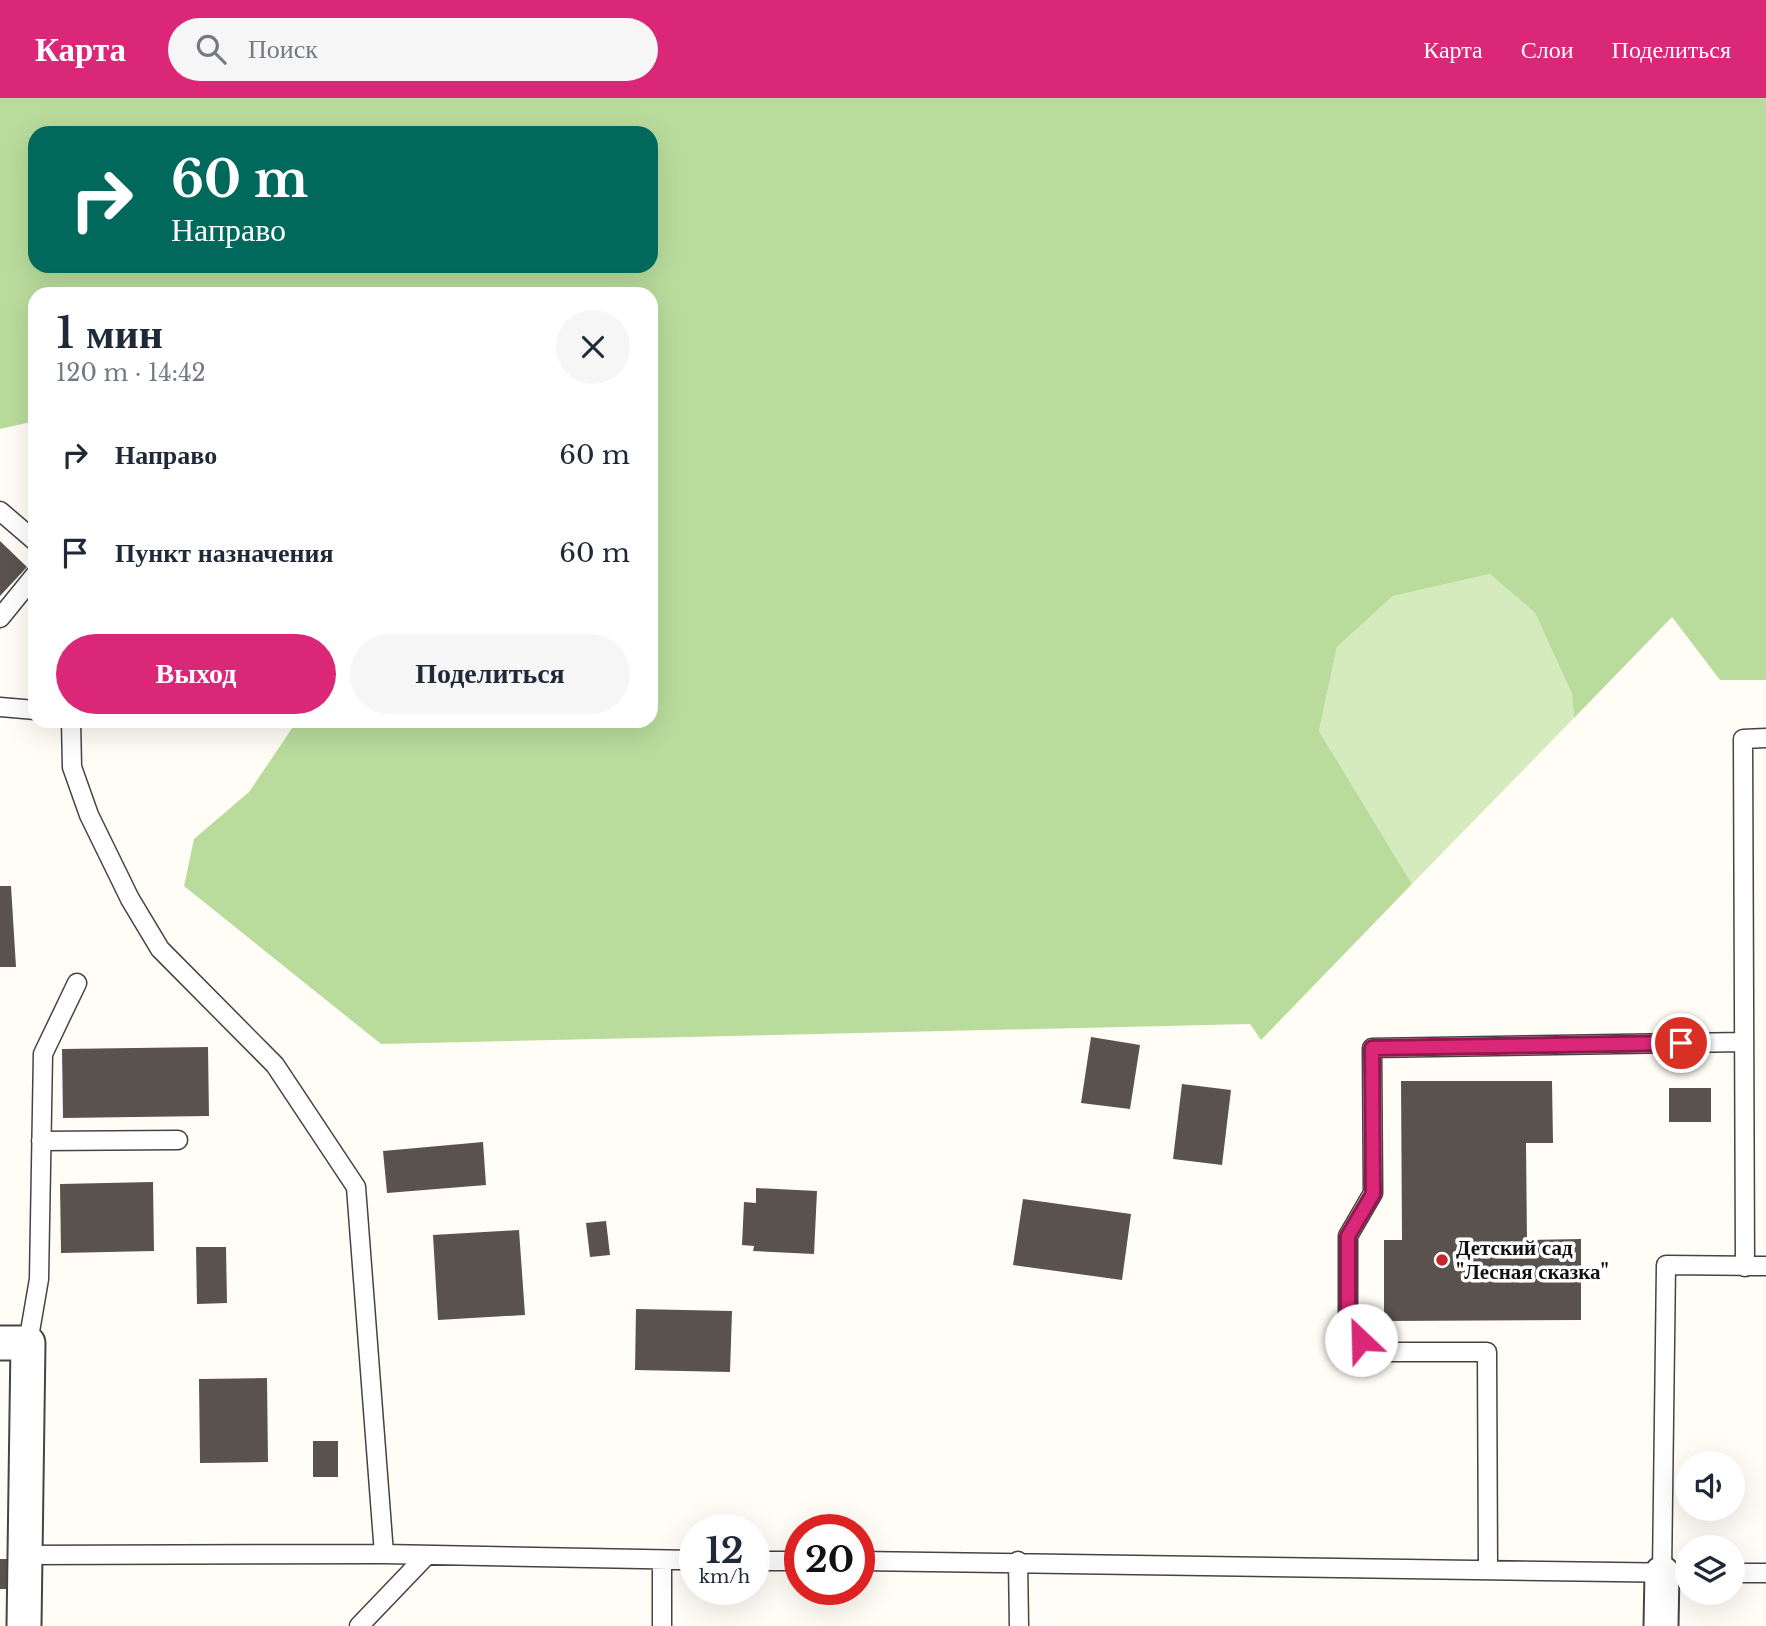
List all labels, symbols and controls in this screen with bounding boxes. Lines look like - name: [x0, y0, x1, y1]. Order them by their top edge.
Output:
- search box: [168, 18, 658, 81]
- text: Карта: [35, 29, 126, 70]
- icon: search: [192, 30, 230, 68]
- text: Поиск: [248, 33, 318, 65]
- text: Карта: [1423, 35, 1483, 64]
- text: Слои: [1521, 35, 1574, 64]
- text: Поделиться: [1612, 35, 1731, 64]
- text: 60 m: [171, 149, 308, 210]
- icon: right: [56, 154, 147, 245]
- text: Направо: [171, 210, 286, 250]
- text: 1 мин: [56, 307, 163, 359]
- button: close: [556, 310, 630, 384]
- text: 120 m · 14:42: [56, 359, 206, 387]
- icon: right: [56, 436, 94, 474]
- text: Направо: [115, 439, 217, 471]
- text: 60 m: [559, 439, 630, 471]
- icon: arrive: [56, 534, 94, 572]
- text: Пункт назначения: [115, 537, 333, 569]
- text: 60 m: [559, 537, 630, 569]
- button: Выход: [56, 634, 336, 714]
- button: Поделиться: [350, 634, 630, 714]
- pin: [1651, 1013, 1711, 1073]
- icon: arrive: [1662, 1024, 1700, 1062]
- place label: Детский сад "Лесная сказка": [1456, 1235, 1609, 1285]
- marker: Детский сад "Лесная сказка": [1434, 1252, 1450, 1268]
- position arrow: [1324, 1303, 1398, 1377]
- map controls: [1675, 1451, 1745, 1605]
- button: sound: [1675, 1451, 1745, 1521]
- speed limit sign: 20: [784, 1514, 875, 1605]
- text: 12: [705, 1529, 744, 1572]
- button: layers: [1675, 1535, 1745, 1605]
- text: km/h: [699, 1566, 750, 1588]

